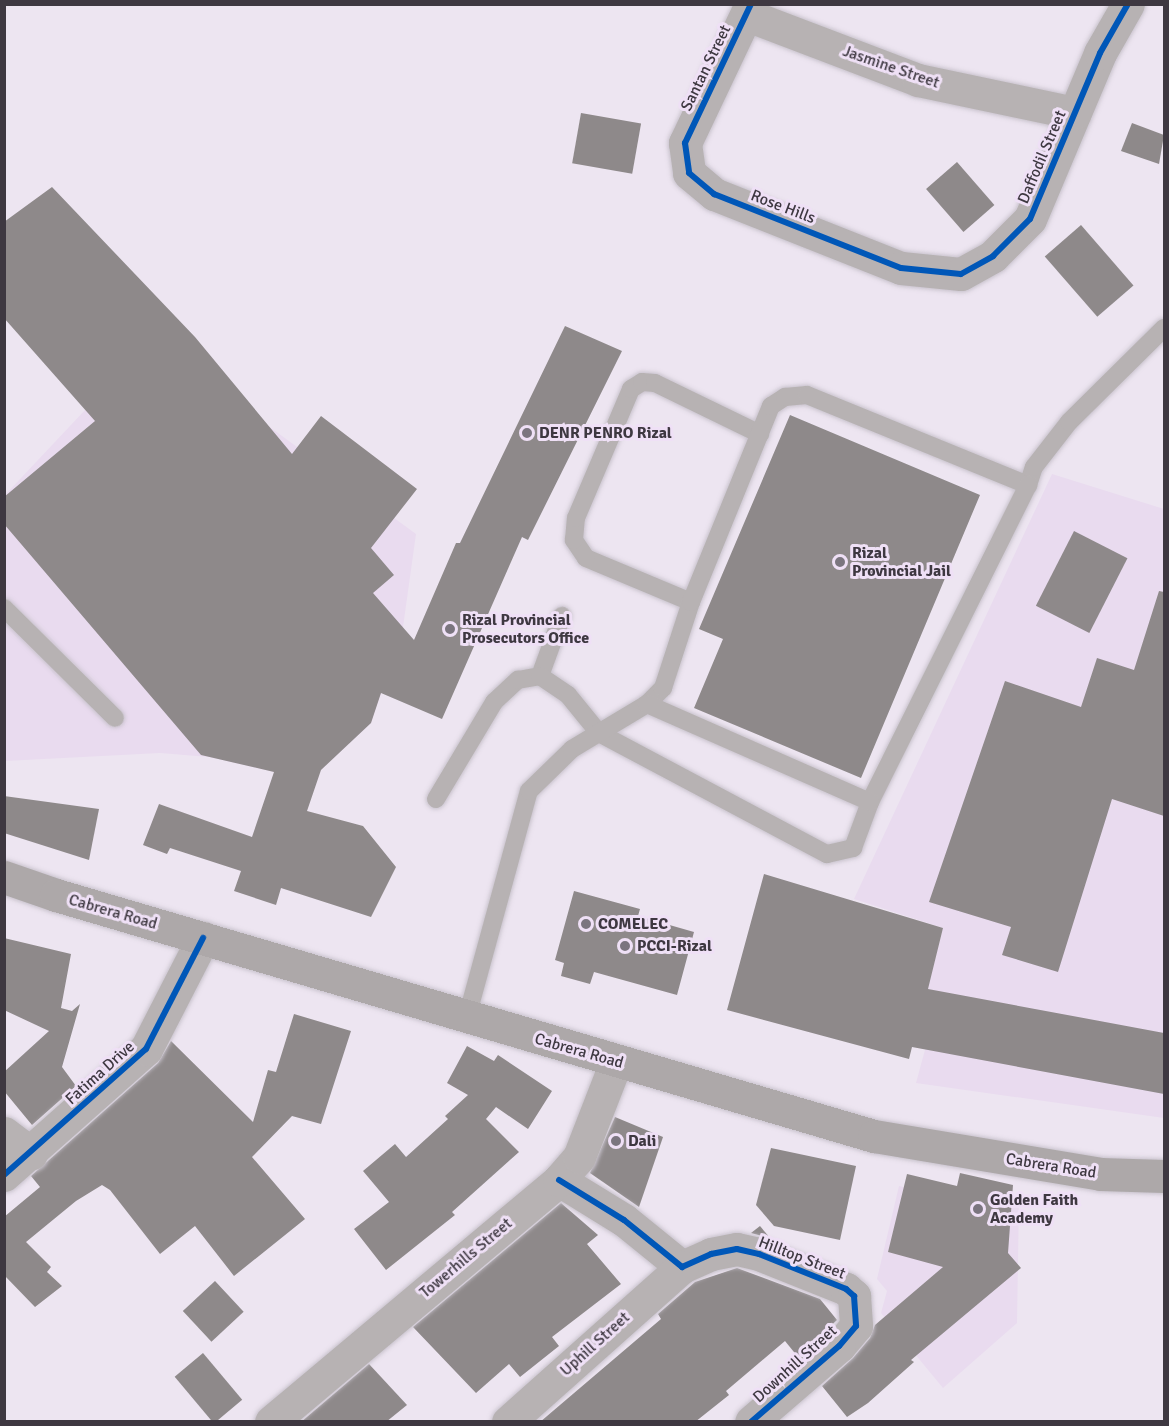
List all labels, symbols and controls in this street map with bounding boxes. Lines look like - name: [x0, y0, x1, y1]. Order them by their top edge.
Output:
- street label: Santan Street: [677, 22, 735, 114]
- street label: Jasmine Street: [840, 41, 942, 93]
- street label: Daffodil Street: [1014, 107, 1070, 207]
- street label: Rose Hills: [748, 186, 818, 228]
- place label: DENR PENRO Rizal: [539, 423, 672, 443]
- marker: DENR PENRO Rizal: [520, 426, 534, 440]
- place label: Rizal Provincial Jail: [852, 543, 951, 581]
- marker: Rizal Provincial Jail: [833, 555, 847, 569]
- place label: Rizal Provincial Prosecutors Office: [462, 610, 589, 648]
- marker: Rizal Provincial Prosecutors Office: [443, 622, 457, 636]
- street label: Cabrera Road: [66, 890, 160, 934]
- place label: COMELEC: [598, 914, 668, 934]
- marker: COMELEC: [579, 917, 593, 931]
- place label: PCCI-Rizal: [637, 936, 712, 956]
- marker: PCCI-Rizal: [618, 939, 632, 953]
- street label: Cabrera Road: [532, 1029, 626, 1073]
- street label: Fatima Drive: [62, 1037, 138, 1109]
- place label: Dali: [628, 1131, 656, 1151]
- marker: Dali: [609, 1134, 623, 1148]
- street label: Cabrera Road: [1004, 1149, 1098, 1183]
- place label: Golden Faith Academy: [990, 1190, 1078, 1228]
- marker: Golden Faith Academy: [971, 1202, 985, 1216]
- street label: Towerhills Street: [416, 1214, 516, 1302]
- street label: Hilltop Street: [756, 1233, 848, 1283]
- street label: Uphill Street: [556, 1308, 634, 1380]
- street label: Downhill Street: [749, 1321, 841, 1407]

